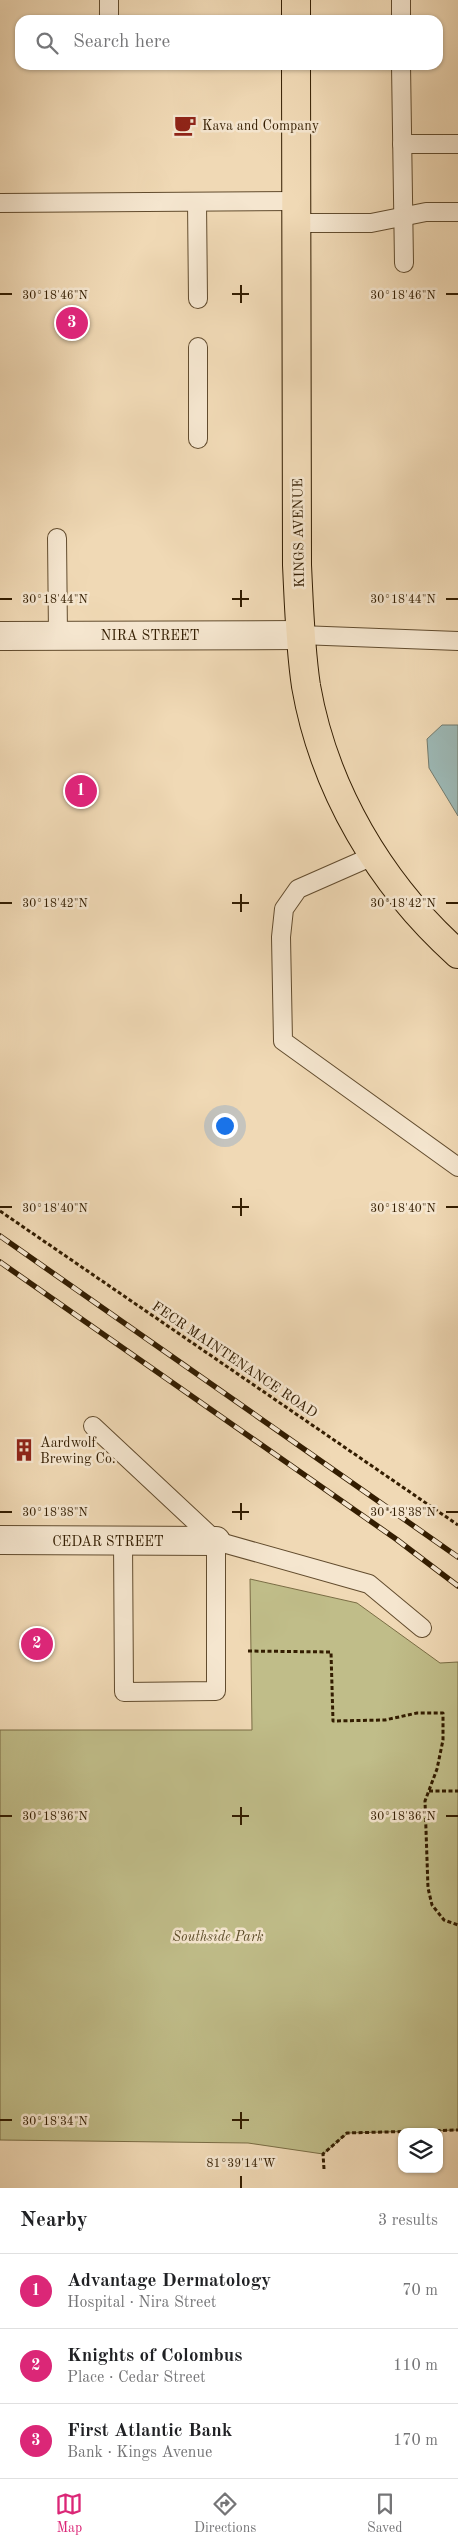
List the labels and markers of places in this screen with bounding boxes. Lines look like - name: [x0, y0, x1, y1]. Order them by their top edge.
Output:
- cafe icon: Kava and Company: [172, 112, 198, 138]
- place label: Kava and Company: [202, 119, 320, 133]
- pin: 3: [56, 304, 88, 342]
- pin: 1: [65, 772, 97, 810]
- place label: Aardwolf Brewing Co.: [40, 1436, 116, 1466]
- building icon: Aardwolf Brewing Co.: [11, 1437, 37, 1463]
- pin: 2: [21, 1625, 53, 1663]

